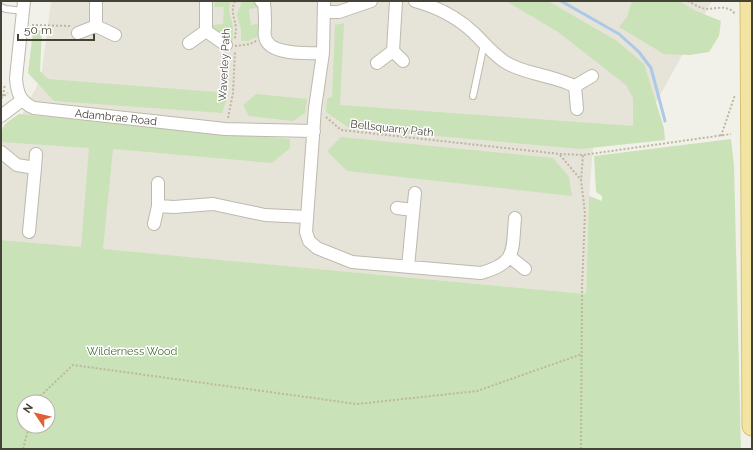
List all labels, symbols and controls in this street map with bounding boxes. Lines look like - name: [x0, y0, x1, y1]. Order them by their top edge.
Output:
- scale bar: [18, 16, 94, 42]
- text: 50 m: [24, 23, 52, 37]
- street label: Waverley Path: [216, 28, 233, 102]
- street label: Adambrae Road: [74, 107, 158, 128]
- street label: Bellsquarry Path: [350, 118, 434, 139]
- park label: Wilderness Wood: [87, 345, 177, 358]
- north arrow: [16, 394, 56, 434]
- text: N: [20, 401, 36, 416]

